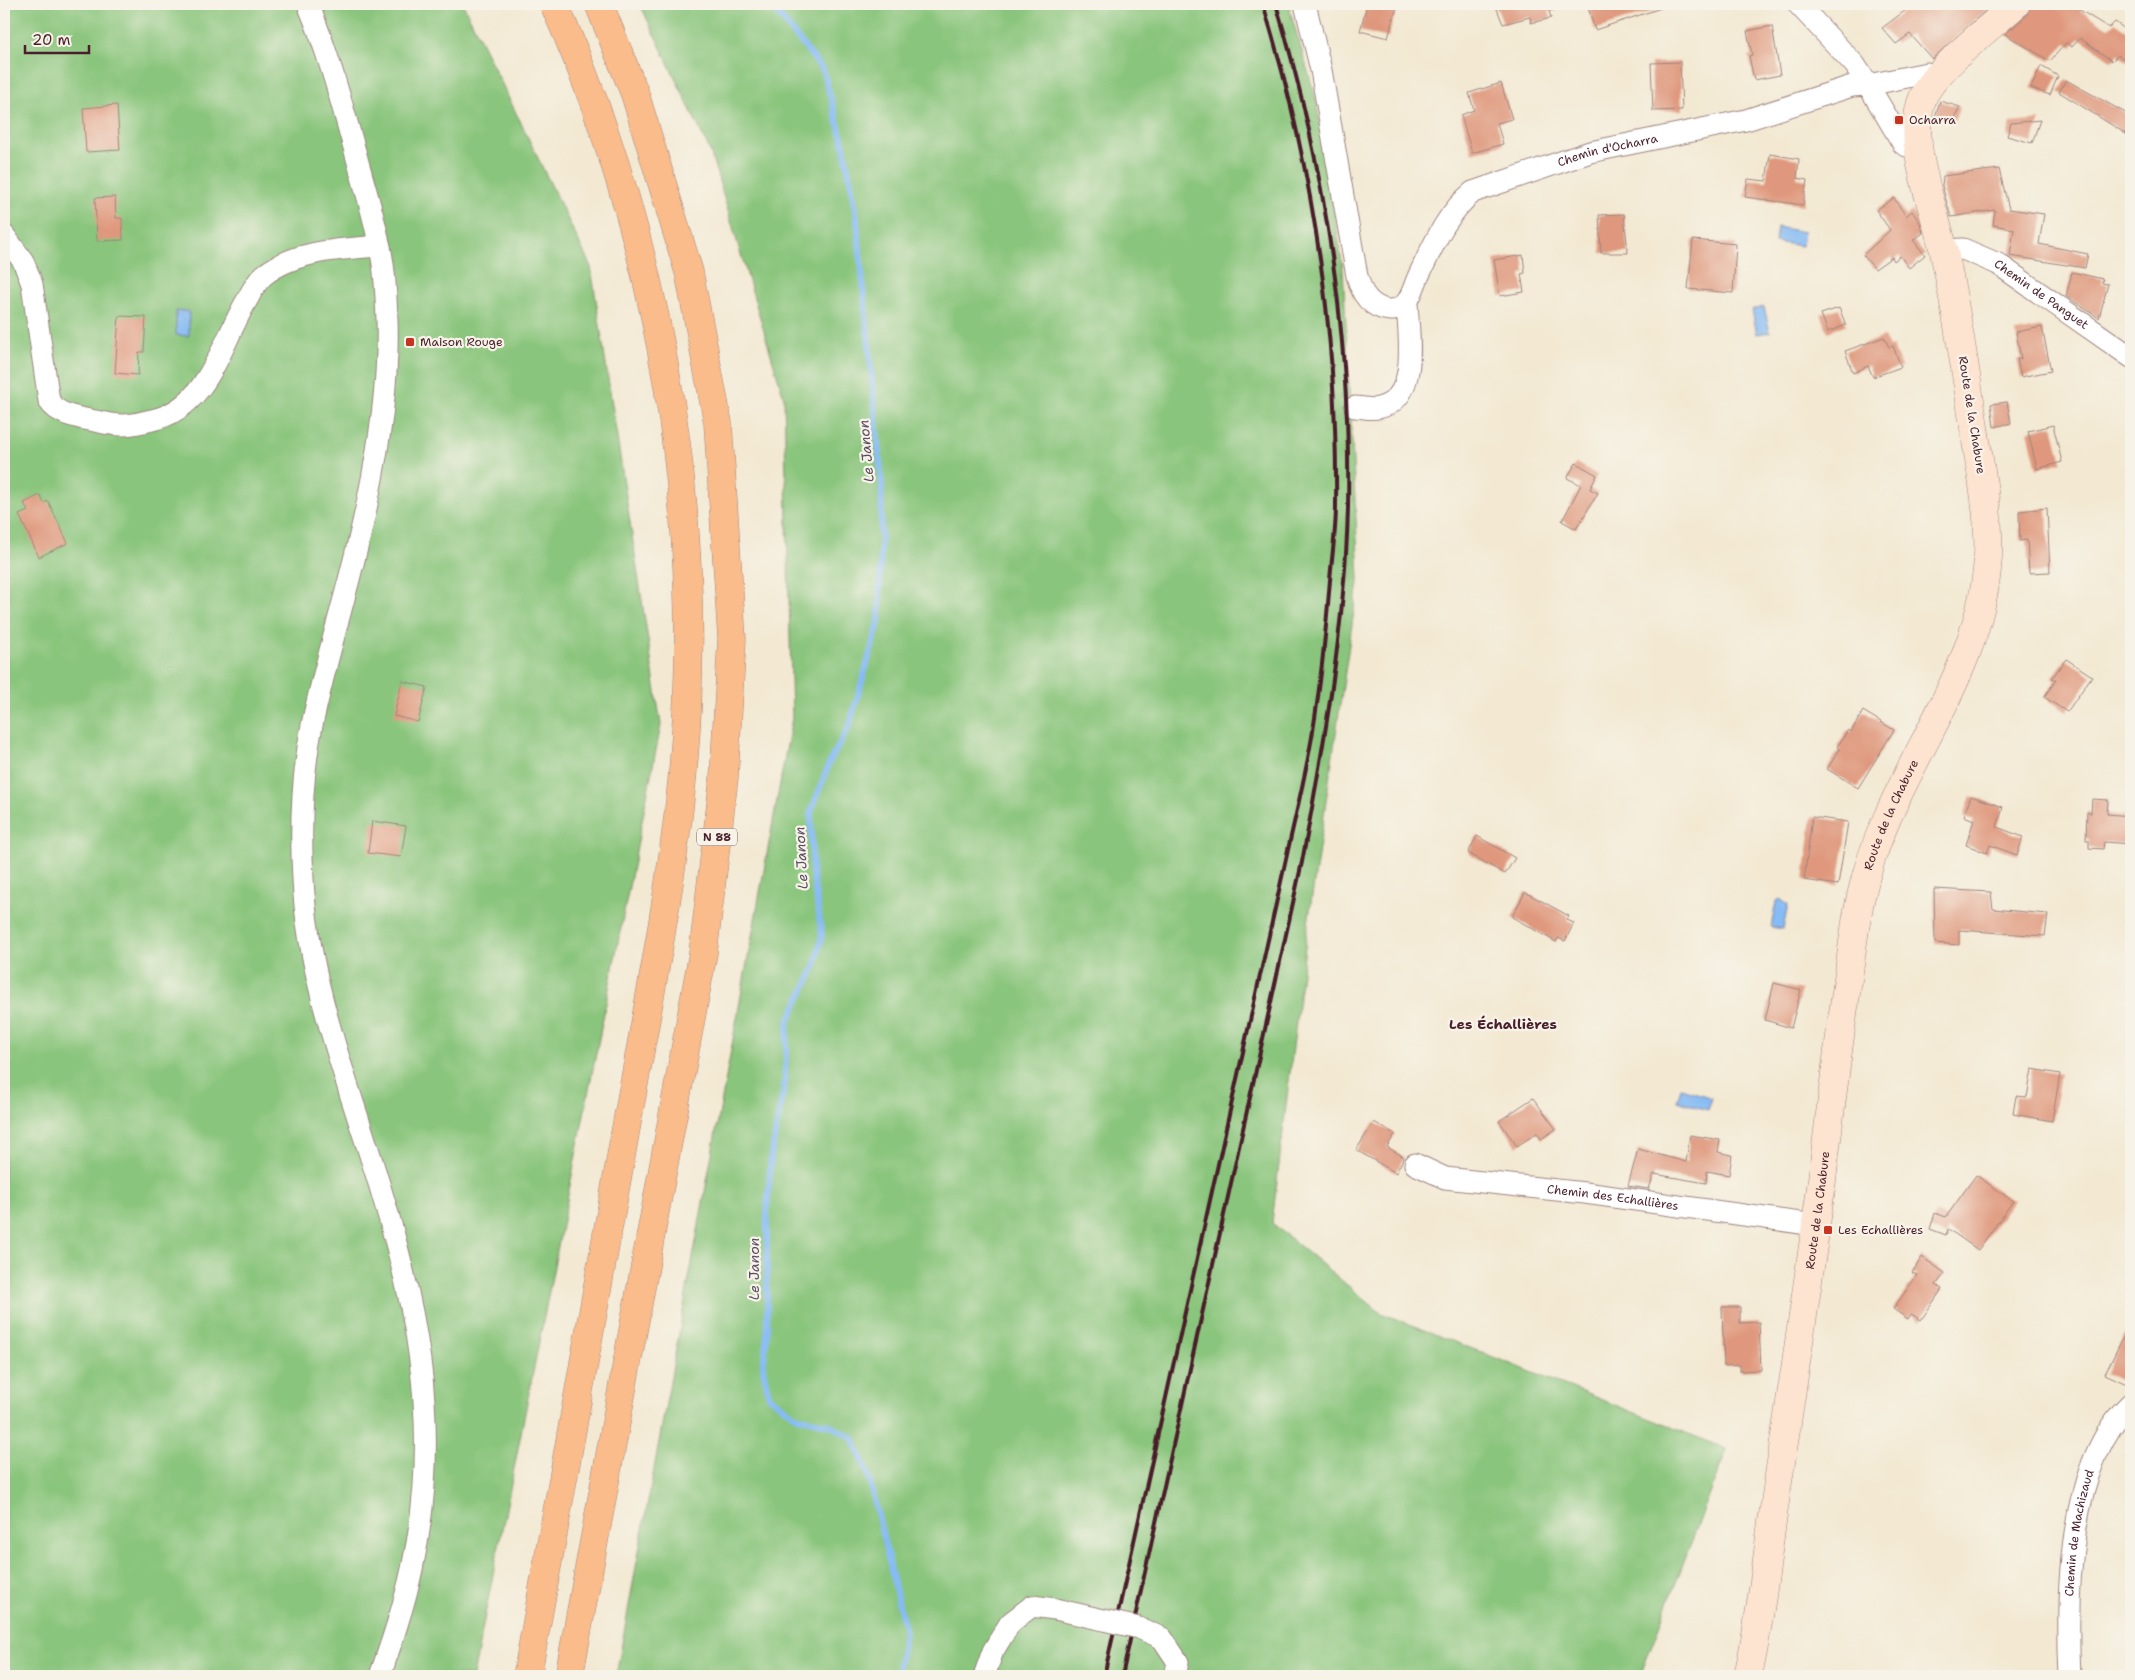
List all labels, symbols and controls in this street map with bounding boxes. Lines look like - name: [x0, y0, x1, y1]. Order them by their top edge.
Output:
- scale bar: [25, 22, 89, 54]
- text: 20 m: [32, 30, 71, 50]
- place label: Ocharra: [1909, 112, 1956, 128]
- marker: Ocharra: [1893, 114, 1905, 126]
- street label: Chemin d'Ocharra: [1555, 130, 1660, 171]
- street label: Chemin de Panguet: [1991, 256, 2092, 333]
- place label: Maison Rouge: [420, 334, 503, 350]
- marker: Maison Rouge: [404, 336, 416, 348]
- street label: Route de la Chabure: [1955, 355, 1989, 475]
- water label: Le Janon: [854, 419, 878, 483]
- street label: Route de la Chabure: [1860, 757, 1922, 872]
- water label: Le Janon: [790, 826, 812, 890]
- road number: N 88: [697, 829, 737, 846]
- district label: Les Échallières: [1449, 1015, 1557, 1033]
- street label: Route de la Chabure: [1802, 1150, 1833, 1270]
- street label: Chemin des Echallières: [1546, 1181, 1680, 1214]
- place label: Les Echallières: [1838, 1222, 1923, 1238]
- marker: Les Echallières: [1822, 1224, 1834, 1236]
- water label: Le Janon: [745, 1238, 763, 1300]
- street label: Chemin de Machizaud: [2061, 1467, 2098, 1597]

